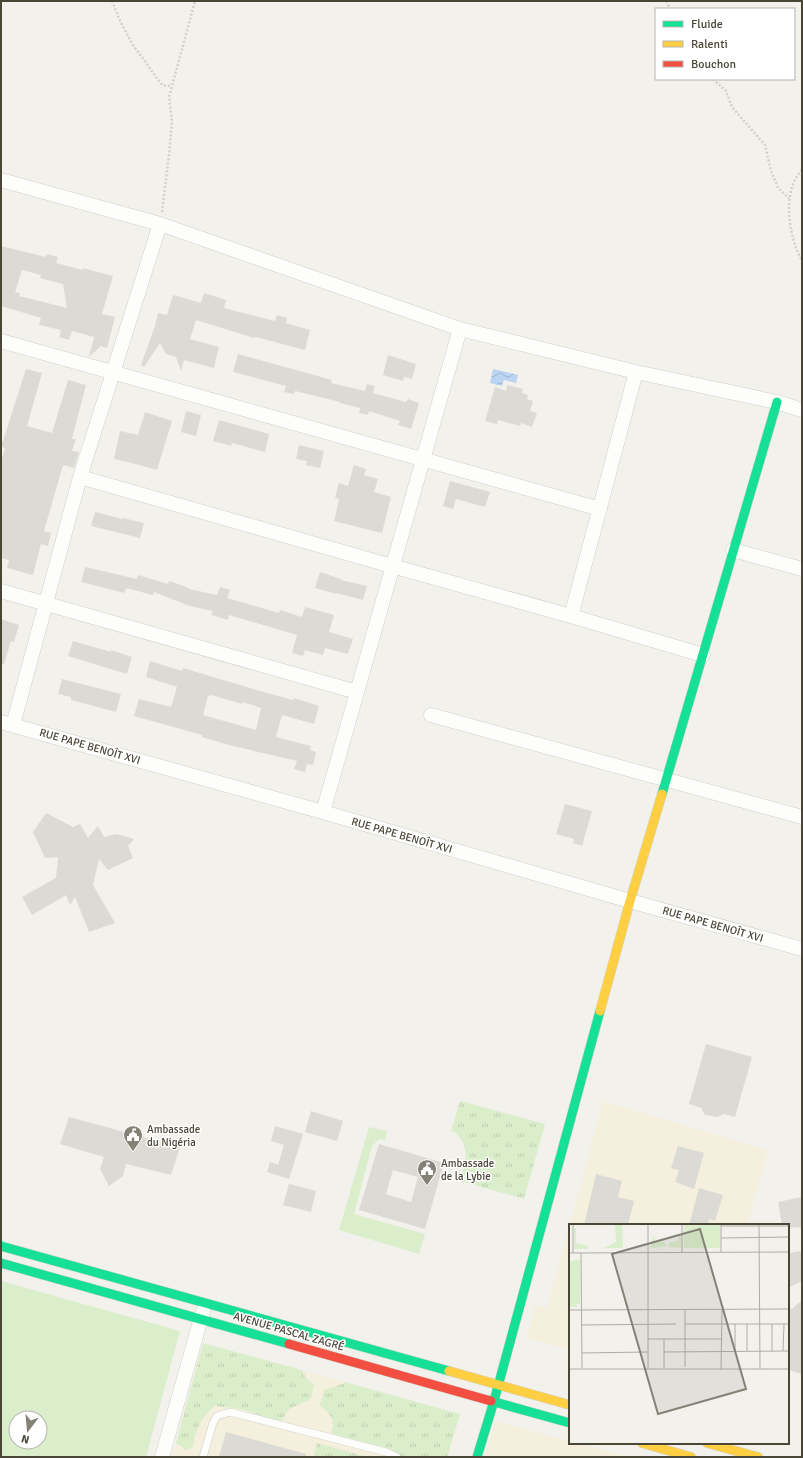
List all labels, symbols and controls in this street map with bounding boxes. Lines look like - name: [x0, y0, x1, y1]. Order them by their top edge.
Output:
- legend: [655, 8, 795, 80]
- text: Fluide: [691, 17, 723, 32]
- text: Ralenti: [691, 37, 728, 52]
- text: Bouchon: [691, 57, 736, 72]
- street label: RUE PAPE BENOÎT XVI: [38, 725, 142, 767]
- street label: RUE PAPE BENOÎT XVI: [350, 814, 454, 856]
- street label: RUE PAPE BENOÎT XVI: [661, 903, 765, 945]
- place label: Ambassade du Nigéria: [147, 1123, 200, 1149]
- public building icon: Ambassade du Nigéria: [122, 1124, 144, 1152]
- place label: Ambassade de la Lybie: [441, 1157, 494, 1183]
- public building icon: Ambassade de la Lybie: [416, 1158, 438, 1186]
- inset map: [569, 1224, 789, 1444]
- street label: AVENUE PASCAL ZAGRÉ: [232, 1308, 346, 1354]
- north arrow: [8, 1410, 48, 1450]
- text: N: [20, 1432, 31, 1446]

